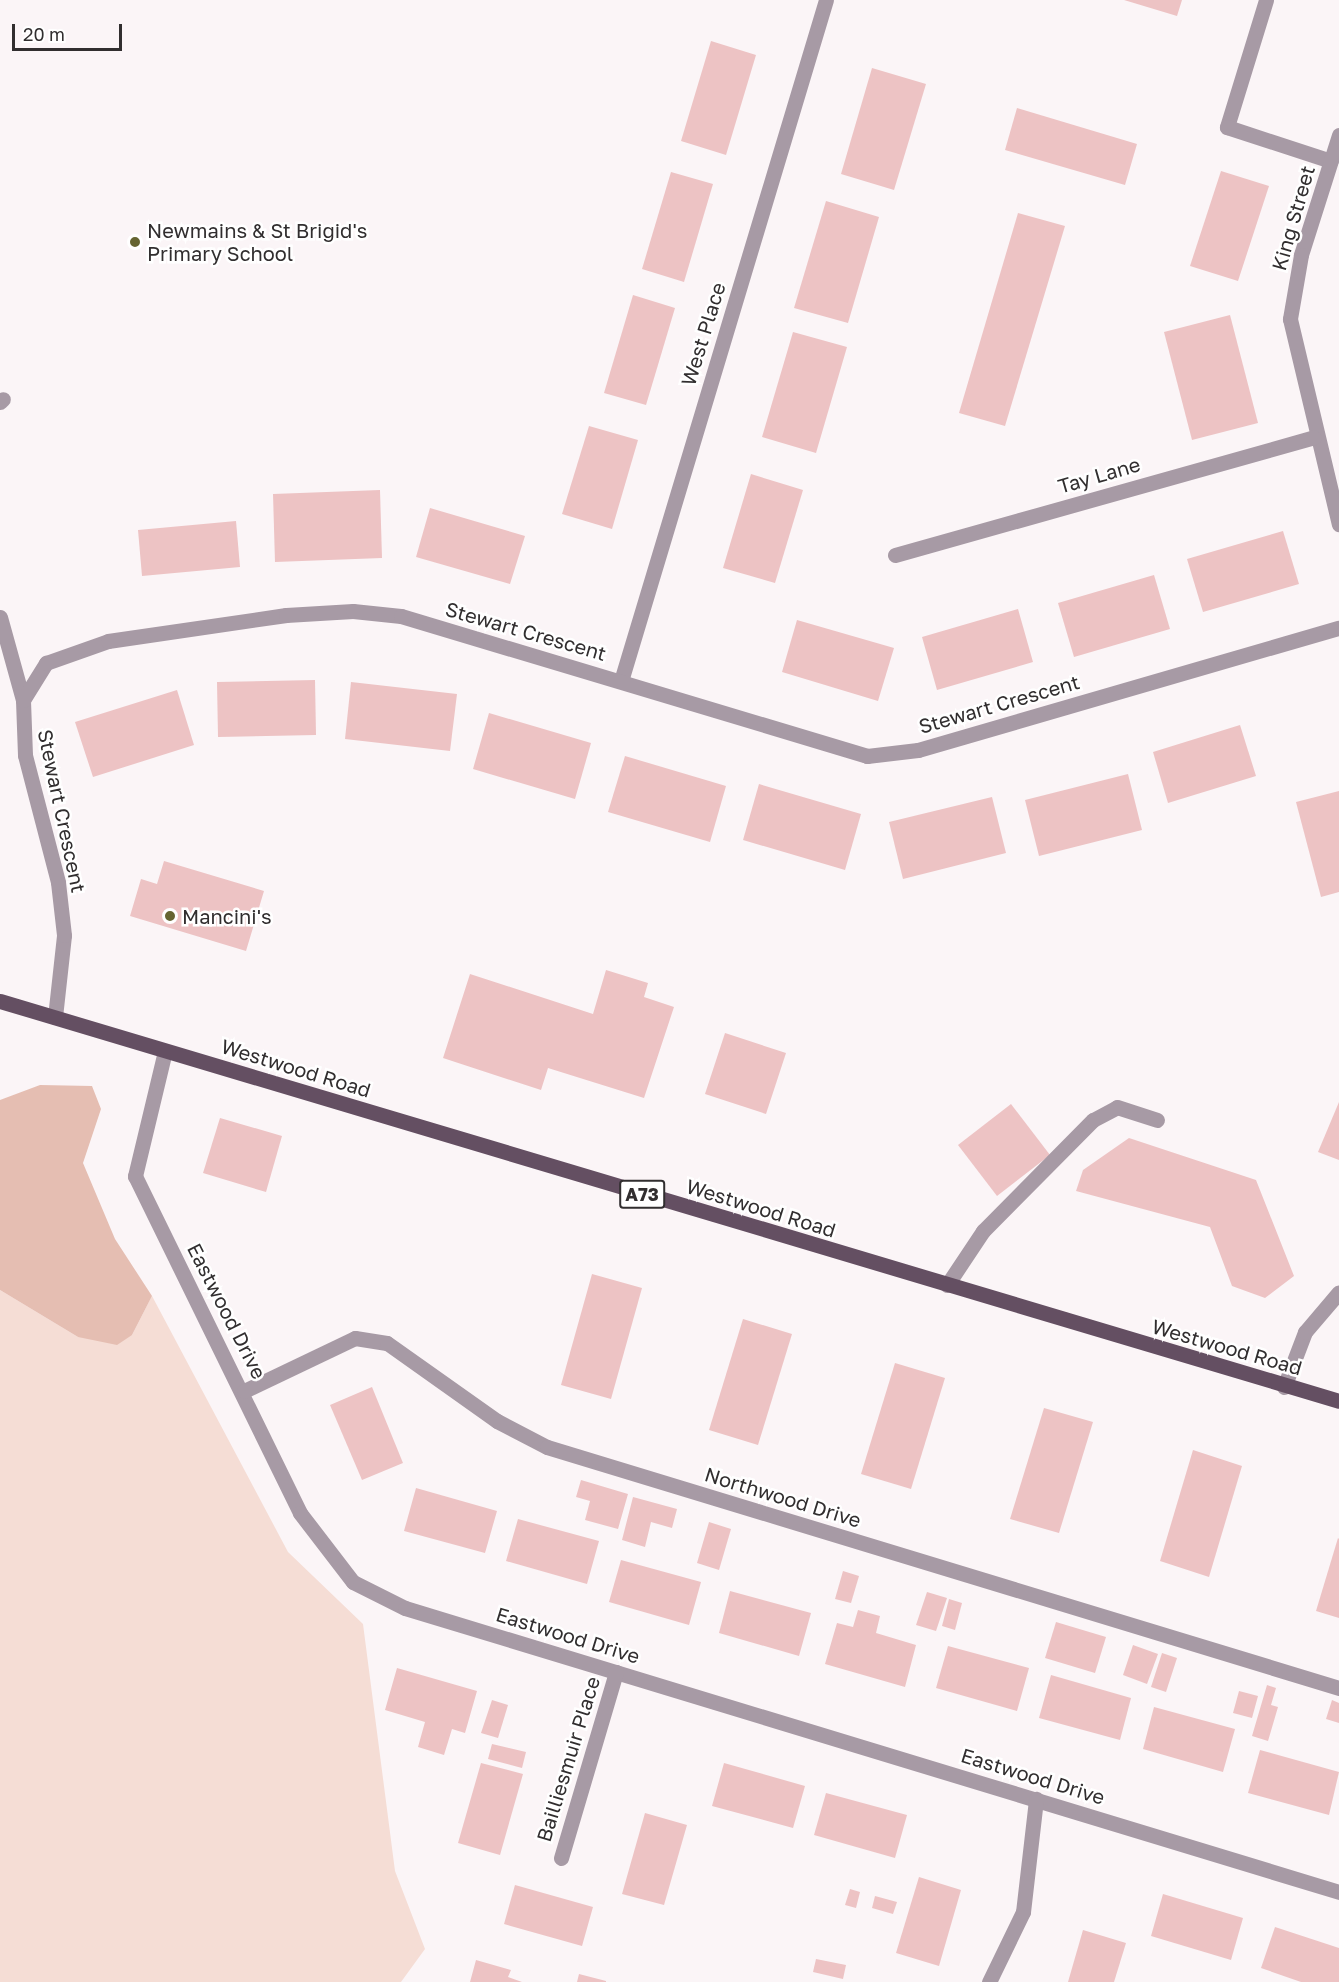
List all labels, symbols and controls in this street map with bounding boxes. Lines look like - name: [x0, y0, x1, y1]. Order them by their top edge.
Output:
- scale bar: [15, 12, 124, 50]
- text: 20 m: [23, 23, 65, 45]
- street label: King Street: [1267, 163, 1319, 273]
- place label: Newmains & St Brigid's Primary School: [147, 219, 367, 266]
- marker: Newmains & St Brigid's Primary School: [128, 235, 142, 249]
- street label: West Place: [676, 279, 730, 389]
- street label: Tay Lane: [1055, 452, 1143, 498]
- street label: Stewart Crescent: [443, 597, 609, 665]
- street label: Stewart Crescent: [916, 670, 1082, 738]
- street label: Stewart Crescent: [33, 727, 91, 895]
- place label: Mancini's: [182, 904, 272, 928]
- marker: Mancini's: [163, 909, 177, 923]
- street label: Westwood Road: [218, 1034, 374, 1102]
- street label: Westwood Road: [683, 1174, 839, 1242]
- road number: A73: [618, 1179, 666, 1209]
- street label: Eastwood Drive: [182, 1239, 272, 1383]
- street label: Westwood Road: [1149, 1314, 1305, 1380]
- street label: Northwood Drive: [702, 1462, 864, 1532]
- street label: Eastwood Drive: [493, 1602, 643, 1668]
- street label: Bailliesmuir Place: [531, 1673, 605, 1845]
- street label: Eastwood Drive: [958, 1743, 1108, 1809]

